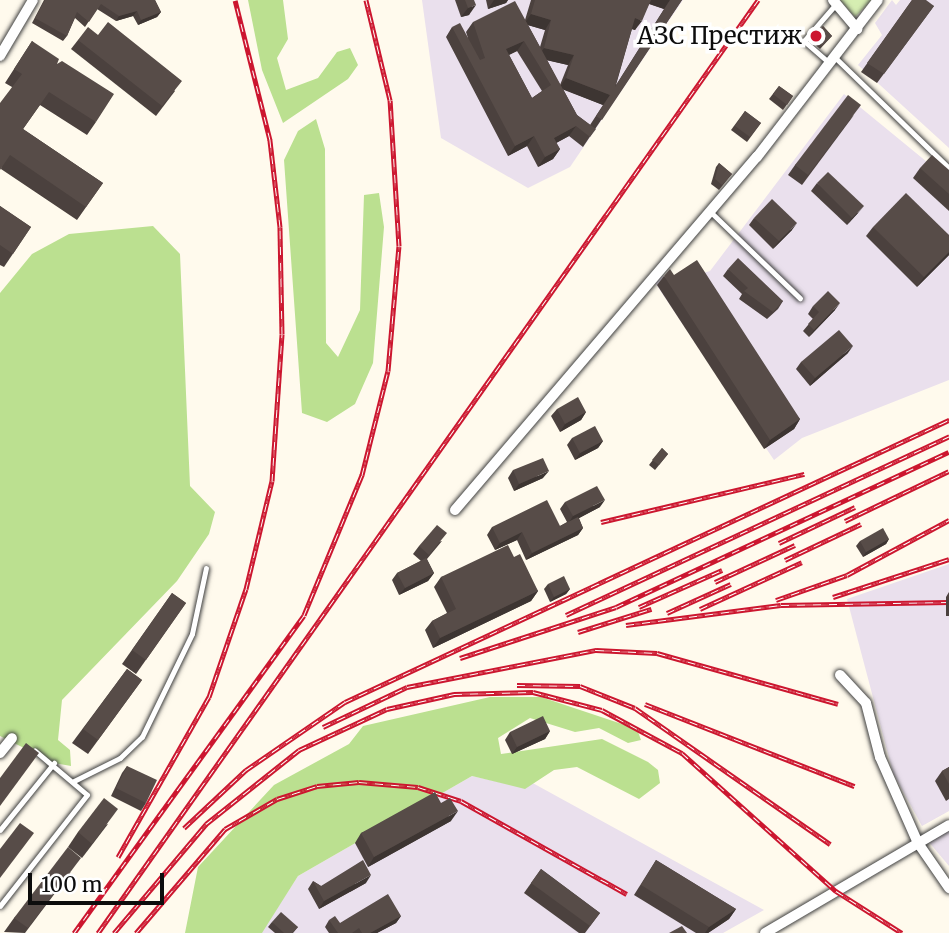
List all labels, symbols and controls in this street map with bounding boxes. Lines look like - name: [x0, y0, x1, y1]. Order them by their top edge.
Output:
- place label: АЗС Престиж: [637, 22, 802, 50]
- marker: АЗС Престиж: [808, 28, 824, 44]
- scale bar: [32, 860, 168, 904]
- text: 100 m: [41, 871, 103, 898]

